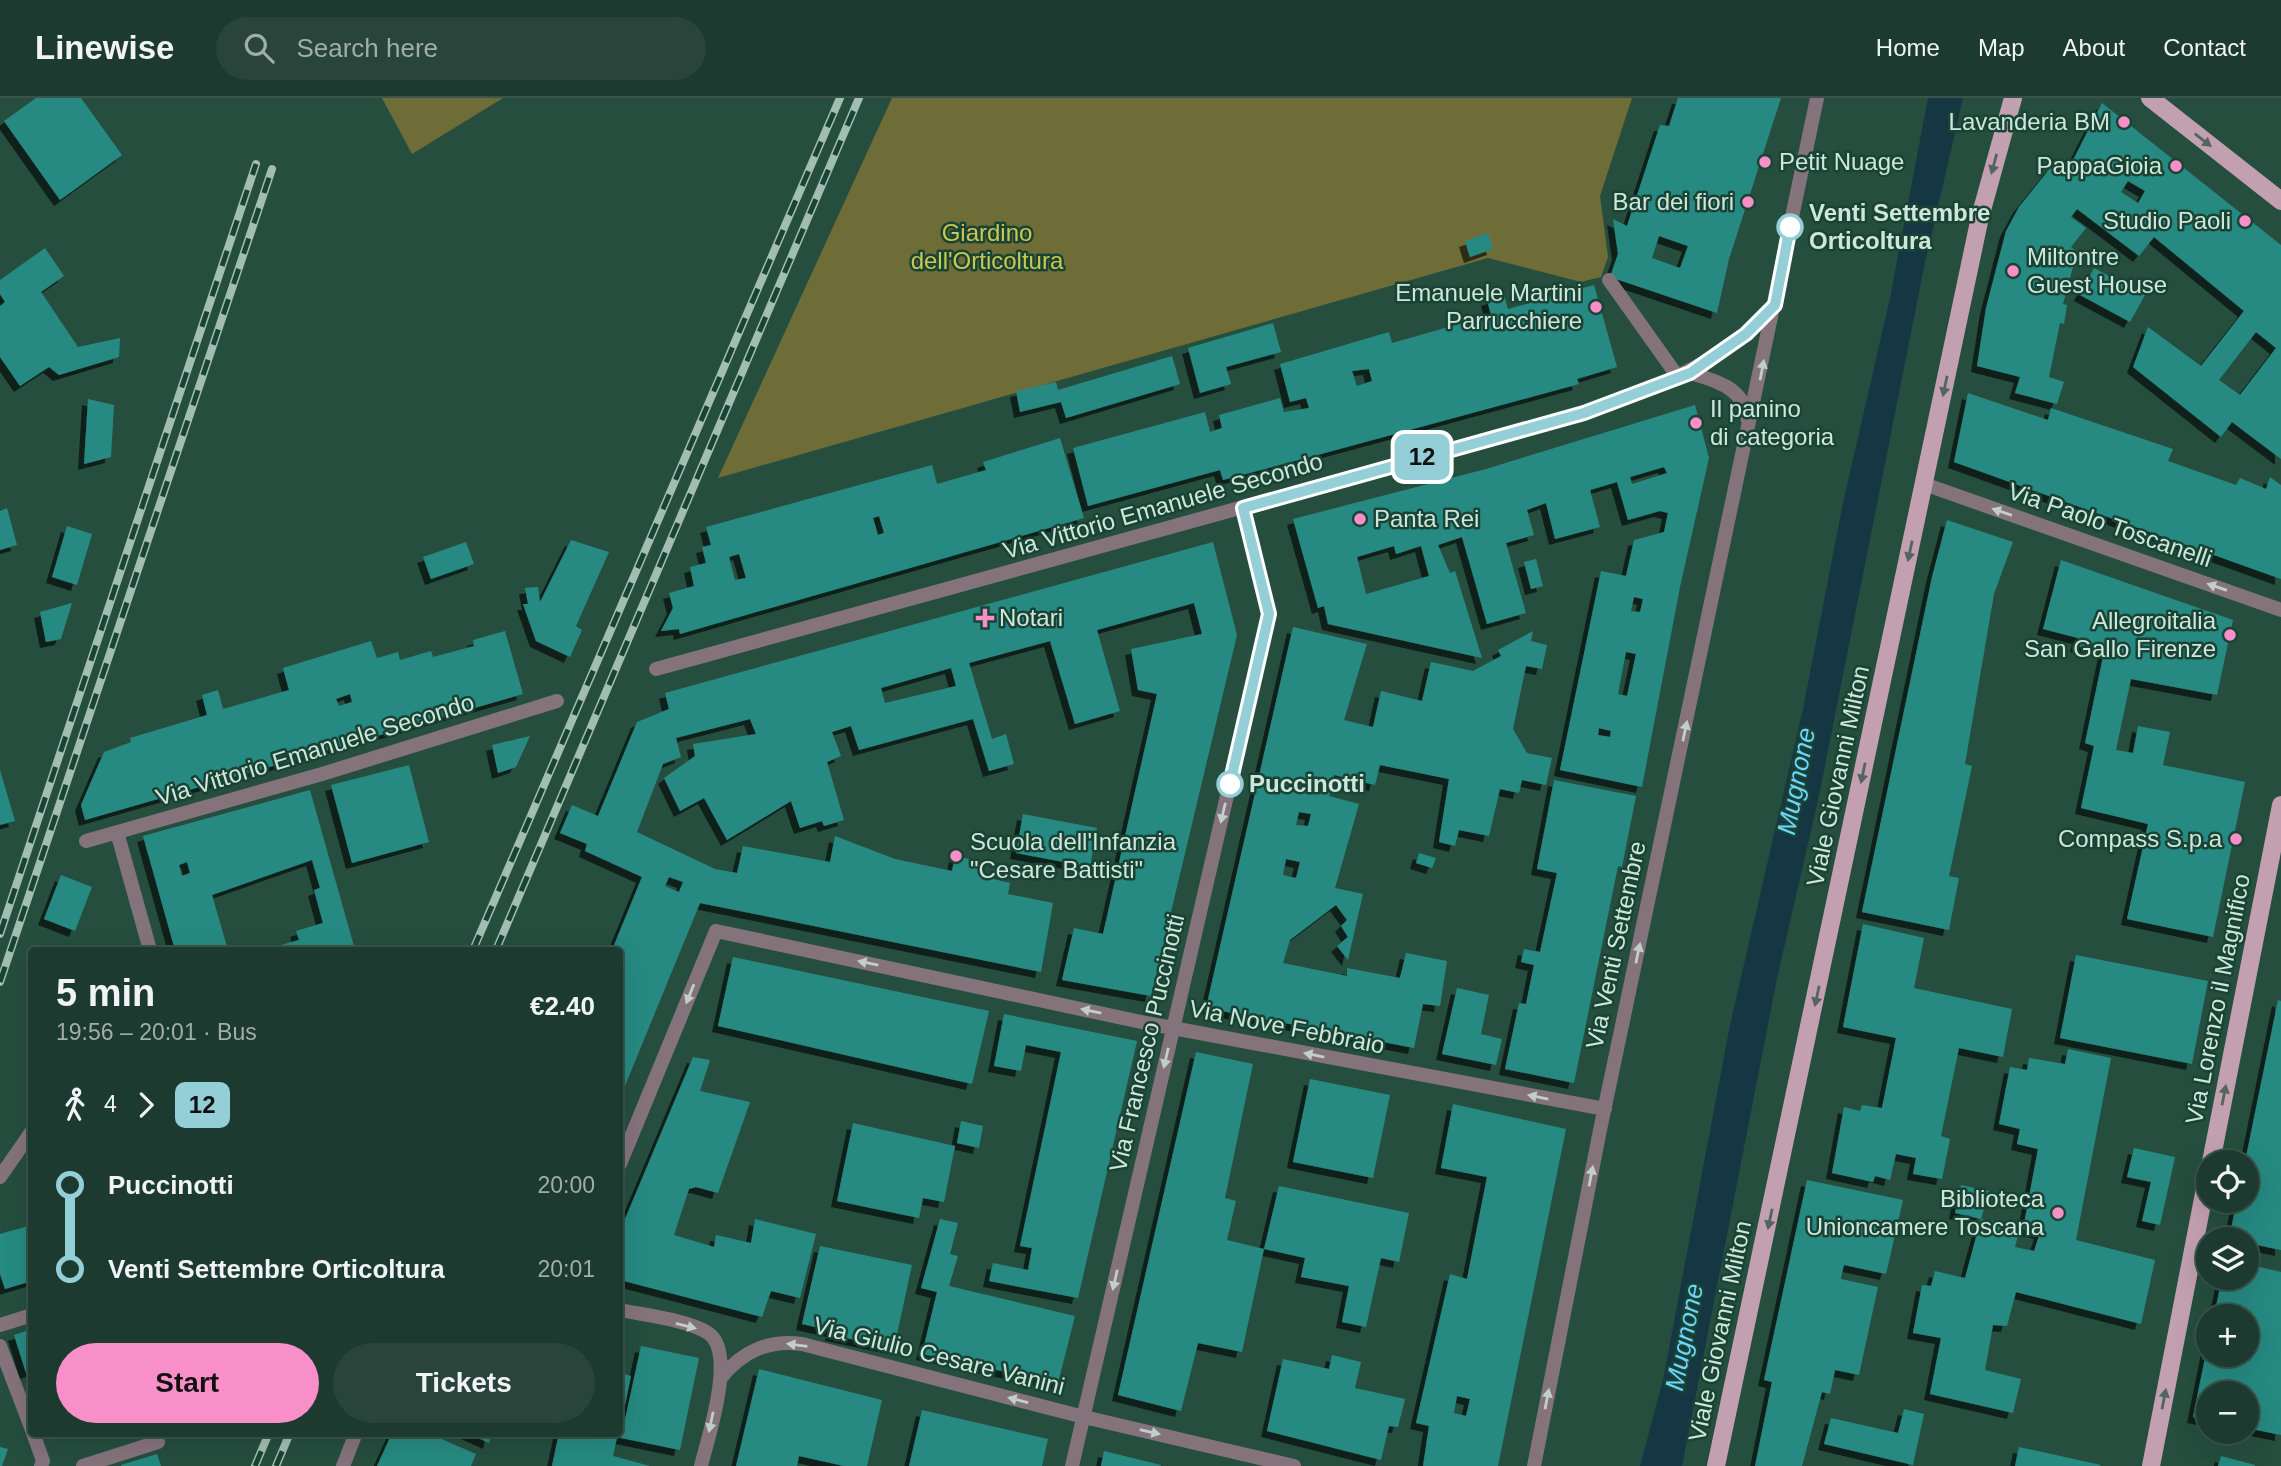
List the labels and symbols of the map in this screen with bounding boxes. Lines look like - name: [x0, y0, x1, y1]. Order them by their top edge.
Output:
- place label: Lavanderia BM: [1949, 108, 2110, 135]
- marker: Lavanderia BM: [2116, 114, 2132, 130]
- one-way arrow: [2194, 133, 2212, 148]
- place label: Petit Nuage: [1779, 148, 1904, 175]
- place label: PappaGioia: [2037, 152, 2163, 179]
- marker: Petit Nuage: [1757, 154, 1773, 170]
- one-way arrow: [1989, 154, 1999, 175]
- marker: PappaGioia: [2168, 158, 2184, 174]
- place label: Bar dei fiori: [1613, 188, 1734, 215]
- marker: Bar dei fiori: [1740, 194, 1756, 210]
- place label: Venti Settembre Orticoltura: [1809, 199, 1990, 254]
- place label: Studio Paoli: [2103, 207, 2231, 234]
- marker: Studio Paoli: [2237, 213, 2253, 229]
- marker: Venti Settembre Orticoltura: [1777, 214, 1803, 240]
- park label: Giardino dell'Orticoltura: [911, 219, 1064, 274]
- place label: Miltontre Guest House: [2027, 243, 2167, 298]
- marker: Miltontre Guest House: [2005, 263, 2021, 279]
- place label: Emanuele Martini Parrucchiere: [1395, 279, 1582, 334]
- marker: Emanuele Martini Parrucchiere: [1588, 299, 1604, 315]
- one-way arrow: [1756, 359, 1767, 381]
- one-way arrow: [1940, 375, 1951, 397]
- place label: Il panino di categoria: [1710, 395, 1835, 450]
- marker: Il panino di categoria: [1688, 415, 1704, 431]
- line badge: 12: [1390, 434, 1454, 480]
- street label: Via Vittorio Emanuele Secondo: [1000, 447, 1326, 564]
- street label: Via Paolo Toscanelli: [2005, 477, 2216, 572]
- place label: Panta Rei: [1374, 505, 1479, 532]
- one-way arrow: [1991, 506, 2012, 517]
- marker: Panta Rei: [1352, 511, 1368, 527]
- one-way arrow: [1904, 540, 1915, 562]
- one-way arrow: [2206, 581, 2227, 592]
- place label: Notari: [999, 604, 1063, 631]
- place label: Allegroitalia San Gallo Firenze: [2024, 607, 2217, 662]
- marker: Notari: [977, 610, 993, 626]
- marker: Allegroitalia San Gallo Firenze: [2222, 627, 2238, 643]
- street label: Viale Giovanni Milton: [1801, 663, 1874, 889]
- street label: Via Vittorio Emanuele Secondo: [152, 688, 477, 811]
- one-way arrow: [1679, 720, 1690, 742]
- water label: Mugnone: [1771, 725, 1821, 837]
- one-way arrow: [1858, 762, 1869, 784]
- place label: Puccinotti: [1249, 770, 1365, 797]
- marker: Puccinotti: [1217, 771, 1243, 797]
- one-way arrow: [1218, 802, 1229, 824]
- place label: Compass S.p.a: [2058, 825, 2223, 852]
- place label: Scuola dell'Infanzia "Cesare Battisti": [970, 828, 1177, 883]
- marker: Compass S.p.a: [2228, 831, 2244, 847]
- street label: Via Venti Settembre: [1580, 839, 1651, 1051]
- marker: Scuola dell'Infanzia "Cesare Battisti": [948, 848, 964, 864]
- street label: Via Lorenzo il Magnifico: [2180, 871, 2255, 1126]
- street label: Via Francesco Puccinotti: [1104, 911, 1189, 1174]
- one-way arrow: [1632, 942, 1643, 964]
- one-way arrow: [857, 958, 879, 969]
- one-way arrow: [684, 984, 695, 1005]
- one-way arrow: [1812, 985, 1823, 1007]
- street label: Via Nove Febbraio: [1187, 994, 1387, 1059]
- one-way arrow: [1080, 1006, 1102, 1017]
- one-way arrow: [1161, 1047, 1172, 1069]
- one-way arrow: [1303, 1049, 1325, 1060]
- one-way arrow: [2218, 1084, 2229, 1106]
- one-way arrow: [1527, 1091, 1549, 1102]
- one-way arrow: [1586, 1165, 1597, 1187]
- place label: Biblioteca Unioncamere Toscana: [1806, 1185, 2045, 1240]
- marker: Biblioteca Unioncamere Toscana: [2050, 1205, 2066, 1221]
- one-way arrow: [1764, 1208, 1775, 1230]
- street label: Viale Giovanni Milton: [1683, 1218, 1756, 1444]
- one-way arrow: [1110, 1269, 1121, 1291]
- water label: Mugnone: [1659, 1281, 1709, 1393]
- street label: Via Giulio Cesare Vanini: [811, 1311, 1068, 1400]
- one-way arrow: [675, 1321, 697, 1332]
- one-way arrow: [786, 1339, 808, 1350]
- one-way arrow: [1542, 1388, 1553, 1410]
- one-way arrow: [2159, 1388, 2170, 1410]
- one-way arrow: [1006, 1394, 1028, 1405]
- one-way arrow: [705, 1411, 716, 1433]
- one-way arrow: [1139, 1427, 1161, 1438]

